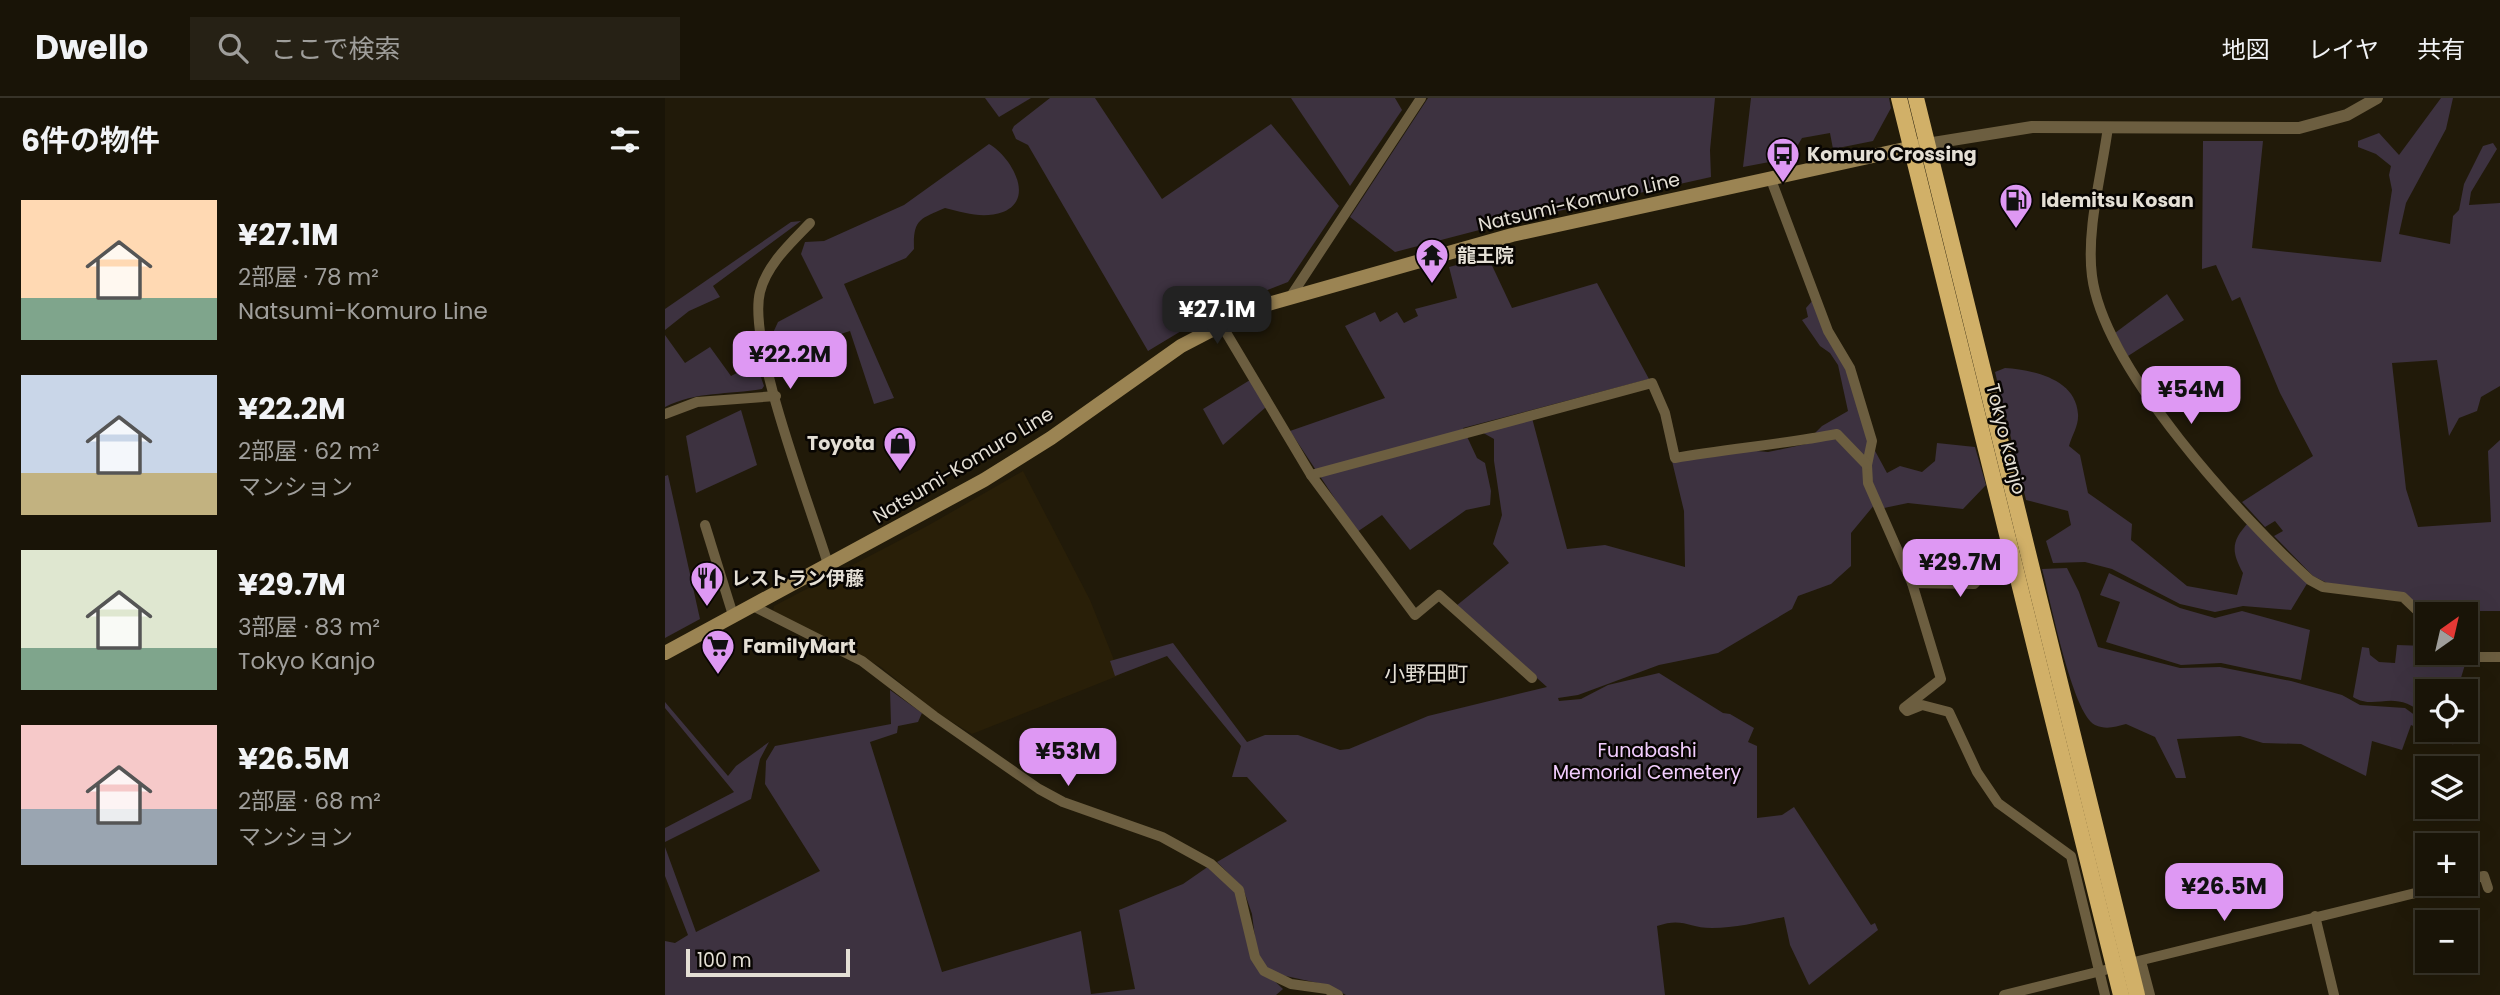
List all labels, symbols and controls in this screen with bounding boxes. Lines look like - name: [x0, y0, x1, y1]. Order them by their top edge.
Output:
- search box: [190, 17, 680, 80]
- text: Dwello: [35, 24, 148, 71]
- icon: search: [214, 29, 252, 67]
- text: ここで検索: [270, 31, 400, 67]
- text: 地図: [2222, 33, 2270, 66]
- text: レイヤ: [2308, 33, 2379, 66]
- text: 共有: [2417, 33, 2465, 66]
- text: 6件の物件: [21, 119, 160, 162]
- icon: filters: [606, 121, 644, 159]
- bus stop icon: Komuro Crossing: [1764, 135, 1802, 184]
- place label: Komuro Crossing: [1807, 141, 1977, 168]
- street label: Natsumi-Komuro Line: [1475, 166, 1683, 238]
- fuel station icon: Idemitsu Kosan: [1997, 181, 2035, 230]
- place label: Idemitsu Kosan: [2041, 187, 2194, 214]
- text: ¥27.1M: [238, 213, 339, 256]
- icon: home: [77, 228, 161, 312]
- temple icon: 龍王院: [1413, 236, 1451, 285]
- place label: 龍王院: [1457, 242, 1514, 269]
- text: 2部屋 · 78 m²: [238, 261, 379, 293]
- pin: ¥27.1M: [1160, 286, 1274, 346]
- text: ¥27.1M: [1178, 293, 1256, 325]
- text: Natsumi-Komuro Line: [238, 295, 488, 327]
- pin: ¥22.2M: [733, 331, 847, 391]
- text: ¥22.2M: [749, 338, 831, 370]
- pin: ¥54M: [2150, 366, 2232, 426]
- text: ¥54M: [2157, 373, 2225, 405]
- street label: Tokyo Kanjo: [1979, 381, 2033, 497]
- text: ¥22.2M: [238, 387, 346, 430]
- street label: Natsumi-Komuro Line: [868, 400, 1058, 530]
- icon: home: [77, 403, 161, 487]
- shop icon: Toyota: [881, 424, 919, 473]
- place label: Toyota: [807, 430, 875, 457]
- text: 2部屋 · 62 m²: [238, 435, 380, 467]
- text: マンション: [238, 471, 353, 503]
- pin: ¥29.7M: [1903, 540, 2017, 599]
- text: ¥29.7M: [1919, 546, 2001, 578]
- restaurant icon: レストラン伊藤: [688, 559, 726, 608]
- text: ¥29.7M: [238, 563, 346, 606]
- place label: レストラン伊藤: [731, 565, 864, 592]
- icon: home: [77, 578, 161, 662]
- north arrow: [2415, 602, 2478, 665]
- map controls: [2415, 602, 2478, 973]
- text: 3部屋 · 83 m²: [238, 611, 380, 643]
- supermarket icon: FamilyMart: [699, 627, 737, 676]
- place label: FamilyMart: [743, 633, 856, 660]
- text: Tokyo Kanjo: [238, 645, 375, 677]
- district label: 小野田町: [1384, 659, 1468, 688]
- button: locate: [2415, 679, 2478, 742]
- pin: ¥53M: [1027, 728, 1109, 788]
- text: ¥53M: [1035, 735, 1101, 767]
- text: ¥26.5M: [238, 737, 350, 780]
- park label: Funabashi Memorial Cemetery: [1553, 737, 1742, 786]
- icon: home: [77, 753, 161, 837]
- button: layers: [2415, 756, 2478, 819]
- text: 2部屋 · 68 m²: [238, 785, 381, 817]
- text: マンション: [238, 821, 353, 853]
- button: +: [2415, 833, 2478, 896]
- pin: ¥26.5M: [2167, 864, 2281, 923]
- text: ¥26.5M: [2181, 870, 2267, 902]
- button: −: [2415, 910, 2478, 973]
- scale bar: [686, 946, 851, 978]
- text: 100 m: [697, 947, 752, 974]

